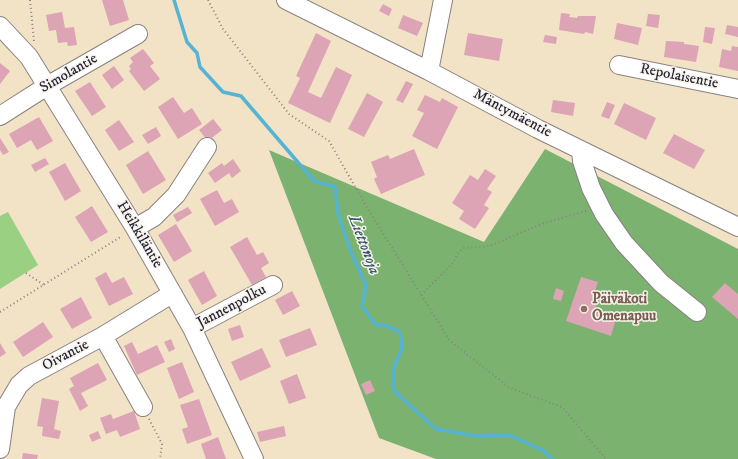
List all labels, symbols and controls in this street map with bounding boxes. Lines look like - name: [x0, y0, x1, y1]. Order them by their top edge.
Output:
- street label: Simolantie: [37, 50, 101, 98]
- street label: Repolaisentie: [638, 61, 720, 93]
- street label: Mäntymäentie: [470, 86, 554, 142]
- street label: Heikkiläntie: [112, 198, 166, 272]
- water label: Liettonoja: [343, 213, 383, 277]
- street label: Jannenpolku: [194, 281, 270, 333]
- place label: Päiväkoti Omenapuu: [592, 291, 656, 326]
- marker: Päiväkoti Omenapuu: [579, 304, 589, 314]
- street label: Oivantie: [40, 336, 92, 376]

